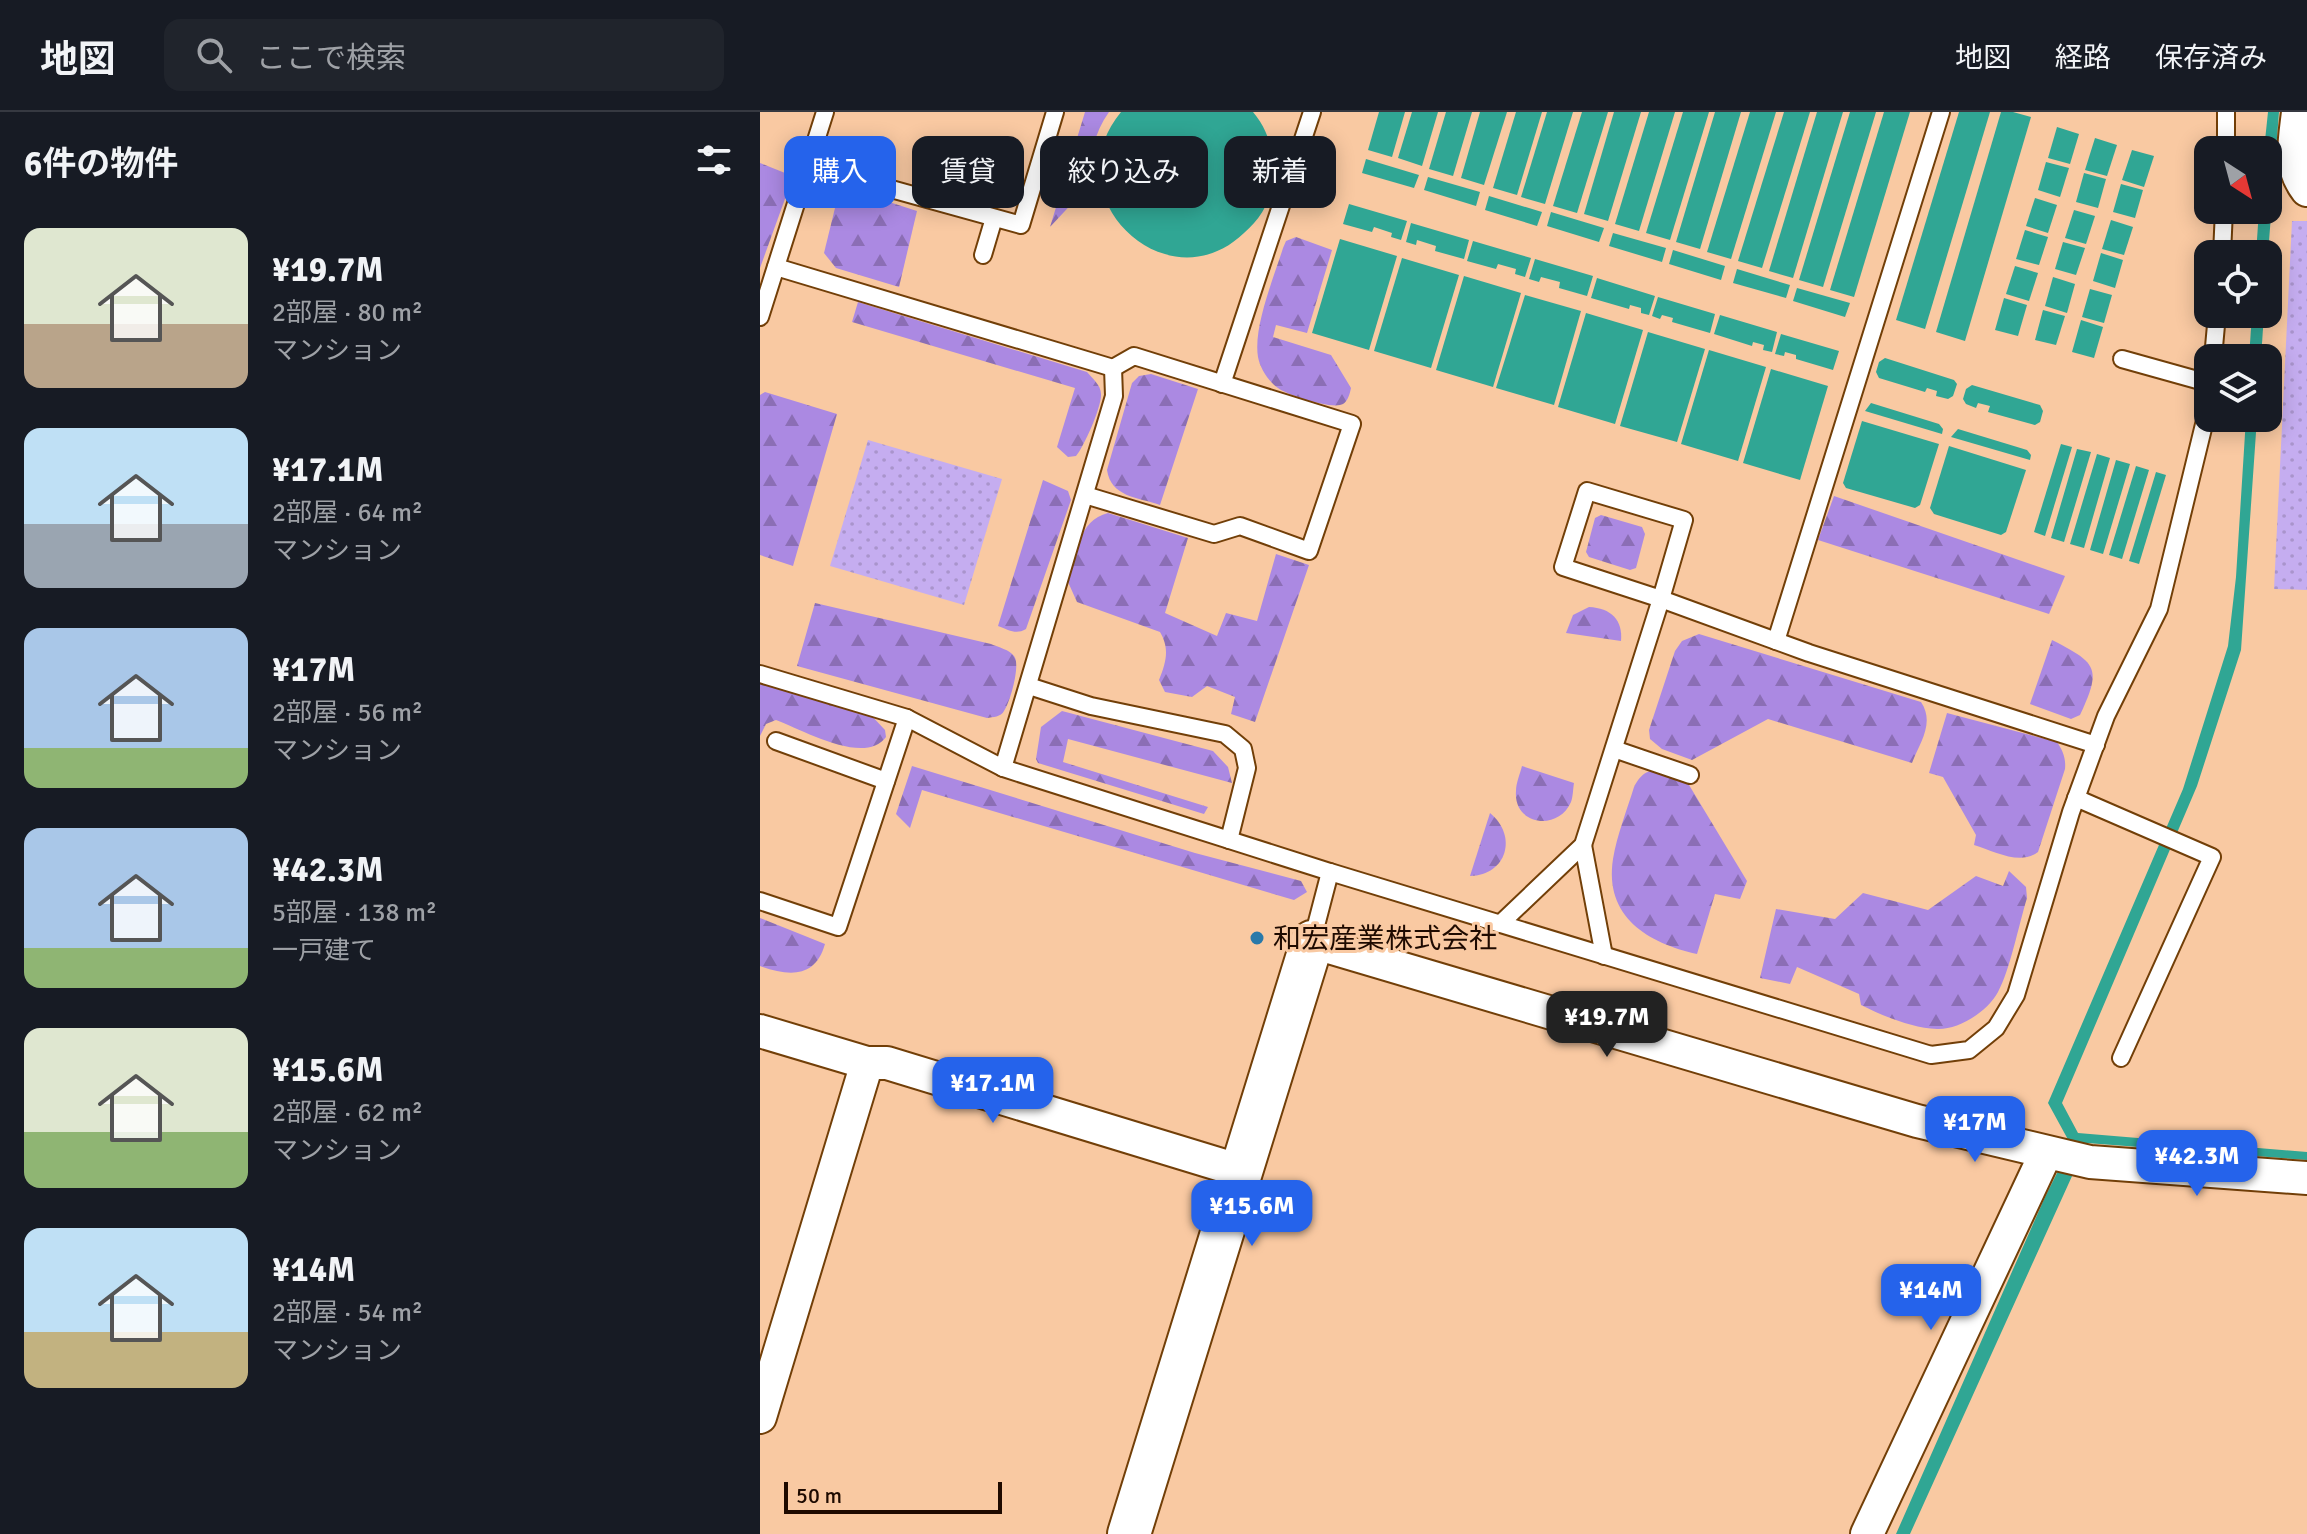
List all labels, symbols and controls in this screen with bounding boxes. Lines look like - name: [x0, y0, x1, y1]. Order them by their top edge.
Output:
- search box: [164, 19, 724, 91]
- icon: search: [192, 33, 236, 77]
- text: 地図: [40, 36, 116, 83]
- text: ここで検索: [256, 40, 406, 77]
- text: 地図: [1955, 41, 2011, 75]
- text: 経路: [2055, 41, 2111, 75]
- text: 保存済み: [2155, 41, 2267, 75]
- chip: 購入: [784, 136, 896, 208]
- chip: 賃貸: [912, 136, 1024, 208]
- chip: 絞り込み: [1040, 136, 1208, 208]
- chip: 新着: [1224, 136, 1336, 208]
- north arrow: [2194, 136, 2282, 224]
- map controls: [2194, 136, 2282, 432]
- icon: filters: [692, 138, 736, 182]
- text: 6件の物件: [24, 143, 178, 185]
- button: locate: [2194, 240, 2282, 328]
- text: ¥19.7M: [272, 249, 384, 291]
- icon: home: [88, 260, 184, 356]
- text: 2部屋 · 80 m²: [272, 297, 423, 329]
- text: マンション: [272, 335, 402, 367]
- button: layers: [2194, 344, 2282, 432]
- text: ¥17.1M: [272, 449, 384, 491]
- icon: home: [88, 460, 184, 556]
- text: 2部屋 · 64 m²: [272, 497, 423, 529]
- text: マンション: [272, 535, 402, 567]
- text: ¥17M: [272, 649, 355, 691]
- icon: home: [88, 660, 184, 756]
- text: 2部屋 · 56 m²: [272, 697, 423, 729]
- text: マンション: [272, 735, 402, 767]
- text: ¥42.3M: [272, 849, 384, 891]
- icon: home: [88, 860, 184, 956]
- text: 5部屋 · 138 m²: [272, 897, 437, 929]
- place label: 和宏産業株式会社: [1273, 922, 1497, 956]
- marker: 和宏産業株式会社: [1248, 929, 1266, 947]
- text: 一戸建て: [272, 935, 376, 967]
- pin: ¥19.7M: [1542, 991, 1672, 1059]
- text: ¥19.7M: [1564, 1001, 1650, 1033]
- text: ¥15.6M: [272, 1049, 384, 1091]
- pin: ¥17.1M: [928, 1057, 1058, 1125]
- icon: home: [88, 1060, 184, 1156]
- text: ¥17.1M: [950, 1067, 1036, 1099]
- pin: ¥17M: [1928, 1096, 2022, 1164]
- text: 2部屋 · 62 m²: [272, 1097, 423, 1129]
- text: ¥17M: [1943, 1106, 2007, 1138]
- pin: ¥42.3M: [2132, 1130, 2262, 1198]
- text: マンション: [272, 1135, 402, 1167]
- text: ¥42.3M: [2154, 1140, 2240, 1172]
- pin: ¥15.6M: [1187, 1180, 1317, 1248]
- text: ¥15.6M: [1209, 1190, 1295, 1222]
- text: ¥14M: [272, 1249, 355, 1291]
- icon: home: [88, 1260, 184, 1356]
- pin: ¥14M: [1884, 1264, 1978, 1332]
- text: ¥14M: [1899, 1274, 1963, 1306]
- text: 2部屋 · 54 m²: [272, 1297, 423, 1329]
- text: マンション: [272, 1335, 402, 1367]
- scale bar: [784, 1478, 1002, 1514]
- text: 50 m: [796, 1482, 842, 1509]

